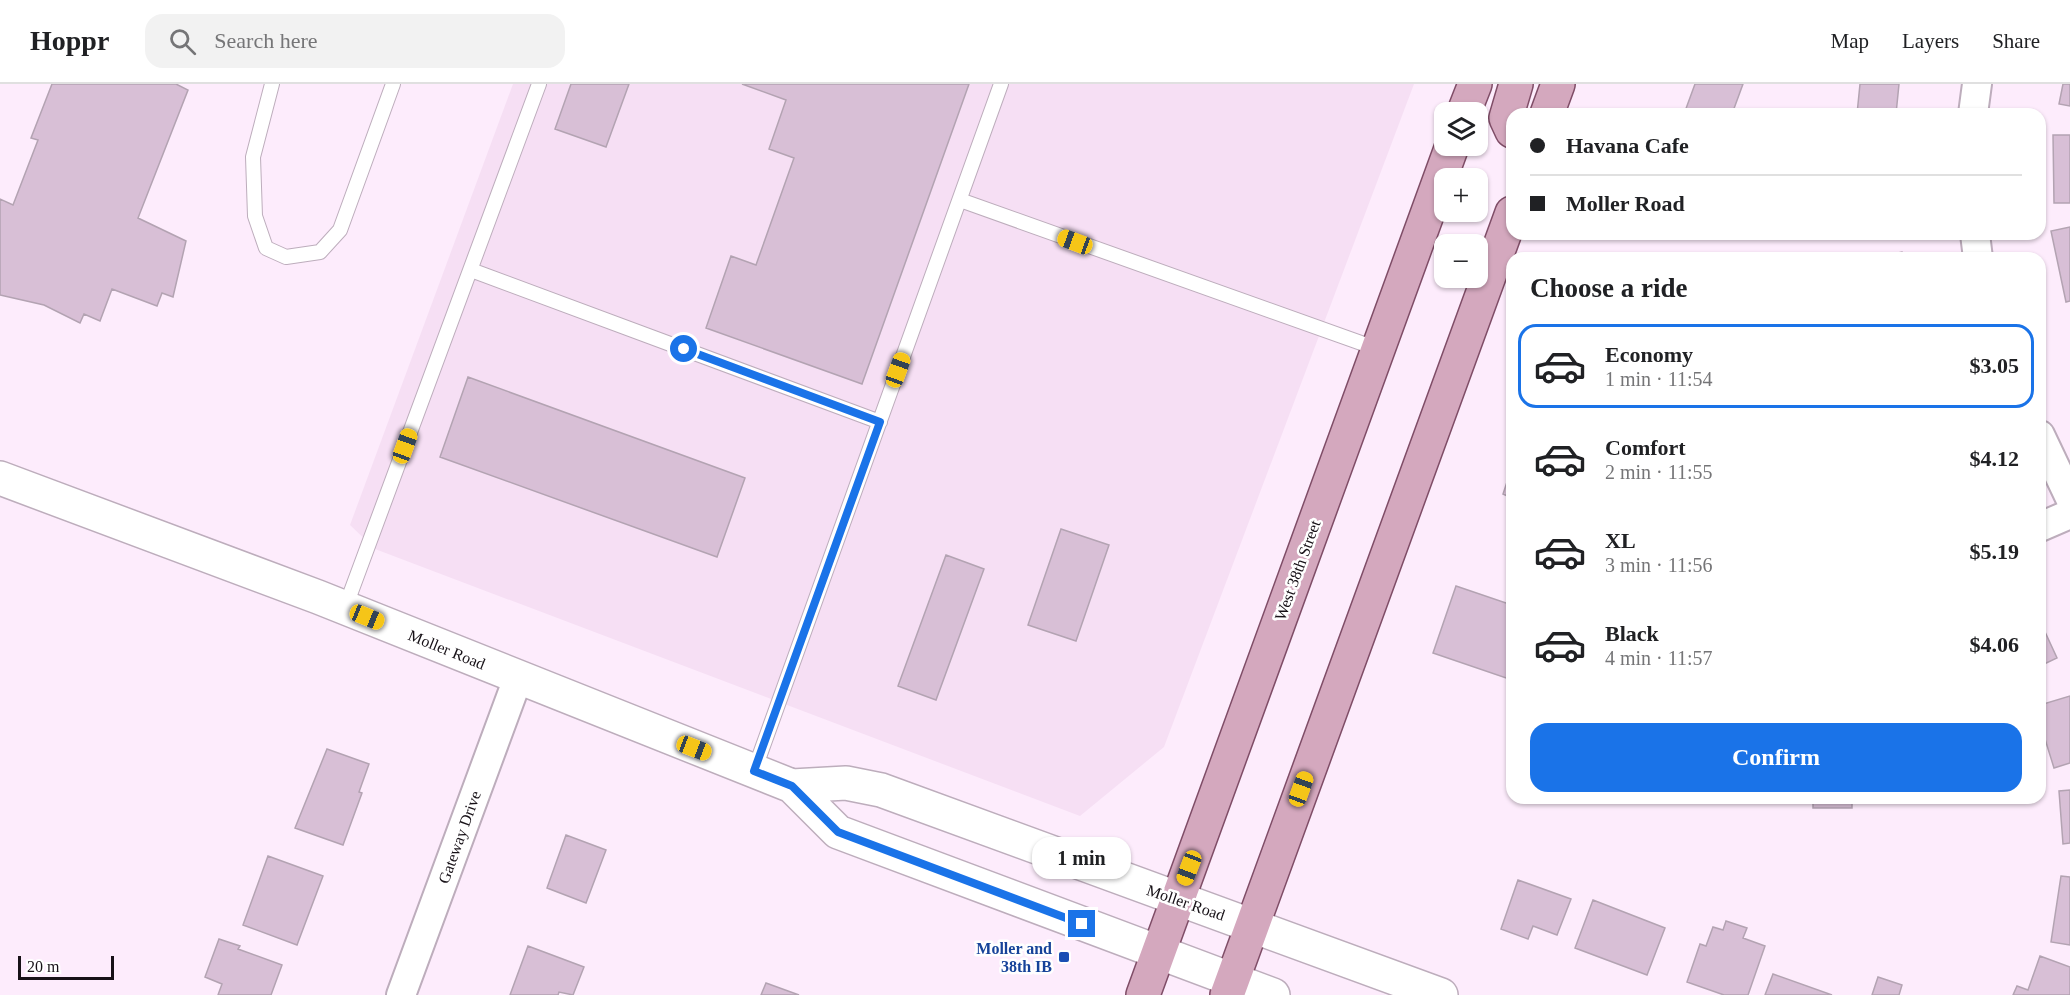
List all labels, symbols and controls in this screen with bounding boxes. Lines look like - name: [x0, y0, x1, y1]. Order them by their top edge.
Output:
- search box: [145, 14, 565, 68]
- text: Hoppr: [30, 25, 109, 56]
- icon: search: [166, 25, 199, 58]
- text: Search here: [214, 28, 318, 53]
- text: Map: [1831, 29, 1869, 53]
- text: Layers: [1902, 29, 1959, 53]
- text: Share: [1992, 29, 2040, 53]
- map controls: [1434, 102, 1488, 288]
- button: layers: [1434, 102, 1488, 156]
- text: Havana Cafe: [1566, 133, 1689, 158]
- button: +: [1434, 168, 1488, 222]
- text: Moller Road: [1566, 191, 1685, 216]
- car: [1055, 227, 1095, 257]
- button: −: [1434, 234, 1488, 288]
- text: Choose a ride: [1530, 273, 1688, 303]
- route start: [670, 335, 697, 362]
- icon: car: [1533, 339, 1587, 393]
- text: Economy: [1605, 342, 1693, 367]
- car: [883, 350, 913, 390]
- text: $3.05: [1970, 353, 2019, 378]
- text: 1 min · 11:54: [1605, 368, 1713, 390]
- car: [390, 426, 420, 466]
- icon: car: [1533, 432, 1587, 486]
- text: Comfort: [1605, 435, 1686, 460]
- text: $4.12: [1970, 446, 2019, 471]
- text: 2 min · 11:55: [1605, 461, 1713, 483]
- street label: West 38th Street: [1271, 517, 1324, 623]
- icon: car: [1533, 525, 1587, 579]
- text: XL: [1605, 528, 1636, 553]
- text: $5.19: [1970, 539, 2019, 564]
- text: 3 min · 11:56: [1605, 554, 1713, 576]
- car: [347, 602, 387, 632]
- icon: car: [1533, 618, 1587, 672]
- text: Black: [1605, 621, 1659, 646]
- street label: Moller Road: [406, 626, 488, 673]
- text: $4.06: [1970, 632, 2019, 657]
- text: 4 min · 11:57: [1605, 647, 1713, 669]
- button: Confirm: [1530, 723, 2022, 792]
- car: [674, 733, 714, 763]
- car: [1286, 769, 1316, 809]
- street label: Gateway Drive: [435, 789, 485, 886]
- callout: 1 min: [1032, 837, 1132, 879]
- text: 1 min: [1057, 847, 1106, 869]
- car: [1174, 848, 1204, 888]
- street label: Moller Road: [1145, 881, 1227, 924]
- route end: [1068, 910, 1095, 937]
- place label: Moller and 38th IB: [976, 940, 1052, 975]
- marker: Moller and 38th IB: [1057, 950, 1071, 964]
- scale bar: [18, 953, 114, 980]
- text: 20 m: [27, 958, 59, 975]

